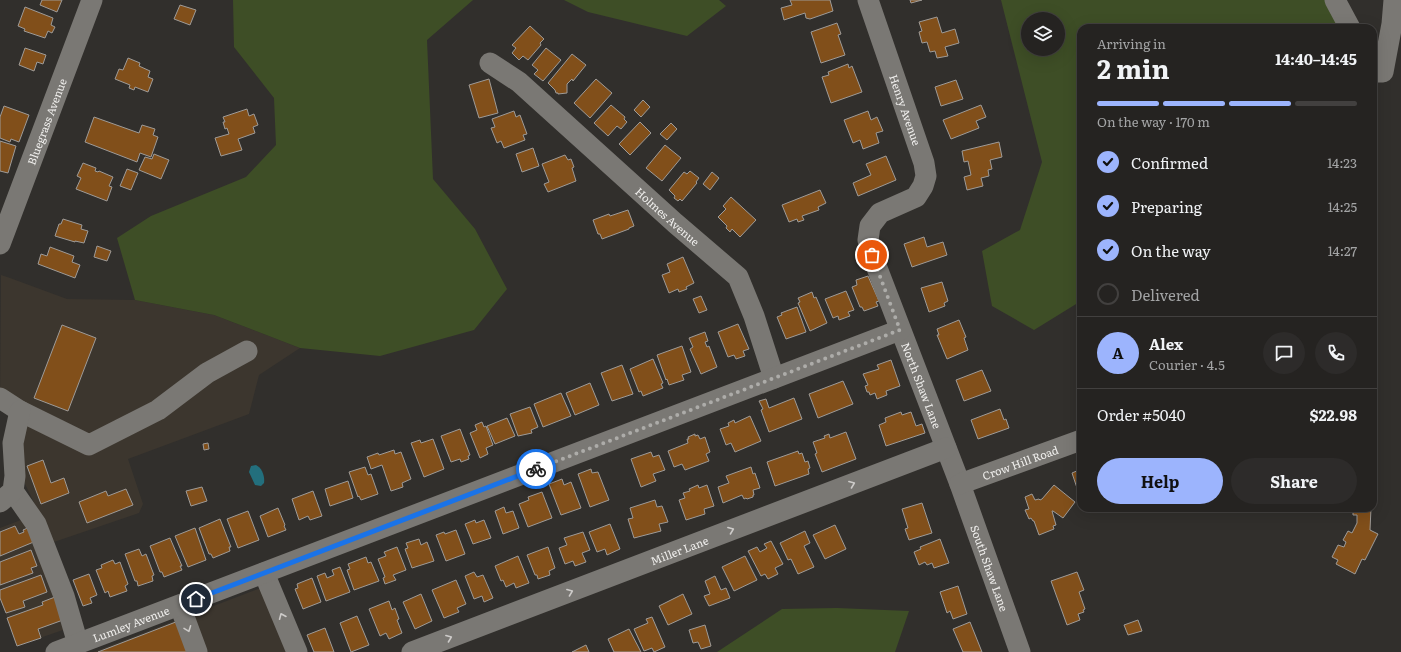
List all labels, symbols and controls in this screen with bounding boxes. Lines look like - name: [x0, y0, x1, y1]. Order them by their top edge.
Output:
- map controls: [1021, 12, 1065, 56]
- button: layers: [1021, 12, 1065, 56]
- text: Arriving in: [1097, 34, 1166, 53]
- text: 14:40–14:45: [1275, 47, 1357, 70]
- text: 2 min: [1097, 48, 1170, 87]
- street label: Henry Avenue: [886, 72, 925, 148]
- street label: Bluegrass Avenue: [23, 76, 70, 167]
- text: On the way · 170 m: [1097, 112, 1210, 131]
- icon: check: [1097, 151, 1119, 173]
- text: Confirmed: [1131, 151, 1208, 174]
- text: 14:23: [1327, 153, 1357, 172]
- street label: Holmes Avenue: [632, 183, 704, 249]
- icon: check: [1097, 195, 1119, 217]
- text: Preparing: [1131, 195, 1202, 218]
- text: 14:25: [1328, 197, 1357, 216]
- pin: [855, 238, 889, 272]
- icon: check: [1097, 239, 1119, 261]
- text: On the way: [1131, 239, 1211, 262]
- text: 14:27: [1328, 241, 1357, 260]
- icon: bag: [861, 244, 883, 266]
- text: Delivered: [1131, 283, 1200, 306]
- text: Alex: [1149, 332, 1183, 355]
- button: chat: [1263, 332, 1305, 374]
- button: phone: [1315, 332, 1357, 374]
- street label: North Shaw Lane: [898, 340, 946, 431]
- text: A: [1112, 341, 1124, 364]
- text: Courier · 4.5: [1149, 355, 1225, 374]
- text: Order #5040: [1097, 403, 1185, 426]
- text: $22.98: [1310, 403, 1357, 426]
- street label: Crow Hill Road: [980, 441, 1061, 483]
- courier: [516, 449, 556, 489]
- icon: bike: [525, 458, 547, 480]
- button: Help: [1097, 458, 1223, 504]
- button: Share: [1231, 458, 1357, 504]
- one-way arrow: [849, 481, 856, 489]
- street label: South Shaw Lane: [967, 523, 1013, 614]
- one-way arrow: [727, 527, 734, 535]
- street label: Miller Lane: [648, 532, 711, 568]
- pin: [179, 582, 213, 616]
- icon: home: [185, 588, 207, 610]
- one-way arrow: [567, 588, 574, 596]
- street label: Lumley Avenue: [90, 602, 172, 645]
- one-way arrow: [279, 613, 287, 620]
- one-way arrow: [184, 625, 192, 632]
- one-way arrow: [445, 634, 452, 643]

